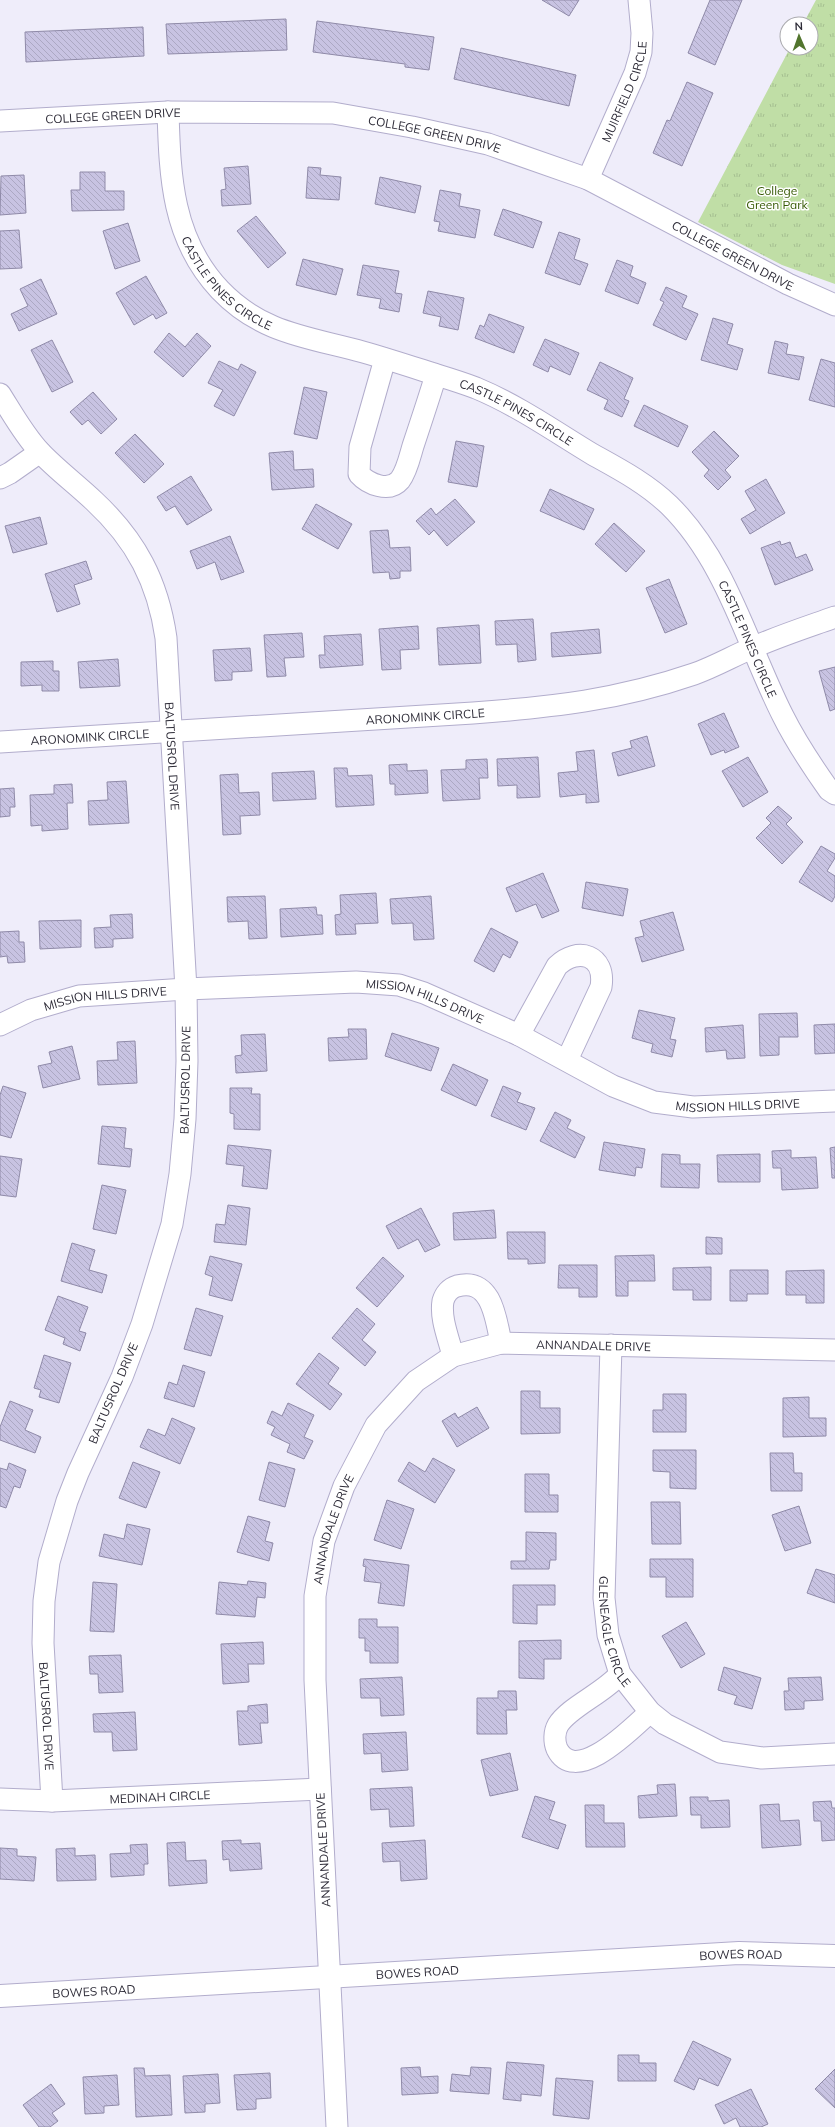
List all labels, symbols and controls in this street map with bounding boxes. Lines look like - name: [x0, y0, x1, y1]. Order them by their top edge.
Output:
- north arrow: [779, 16, 819, 56]
- text: N: [794, 19, 803, 33]
- street label: MUIRFIELD CIRCLE: [598, 41, 649, 144]
- street label: COLLEGE GREEN DRIVE: [45, 104, 181, 126]
- street label: COLLEGE GREEN DRIVE: [367, 112, 503, 156]
- park label: College Green Park: [746, 183, 809, 212]
- street label: COLLEGE GREEN DRIVE: [669, 217, 796, 293]
- street label: CASTLE PINES CIRCLE: [179, 234, 275, 333]
- street label: CASTLE PINES CIRCLE: [458, 375, 576, 448]
- street label: CASTLE PINES CIRCLE: [716, 577, 781, 700]
- street label: BALTUSROL DRIVE: [162, 702, 183, 811]
- street label: ARONOMINK CIRCLE: [365, 705, 485, 727]
- street label: ARONOMINK CIRCLE: [30, 725, 150, 748]
- street label: MISSION HILLS DRIVE: [365, 975, 487, 1026]
- street label: MISSION HILLS DRIVE: [42, 983, 167, 1013]
- street label: BALTUSROL DRIVE: [177, 1026, 193, 1134]
- street label: MISSION HILLS DRIVE: [675, 1095, 800, 1115]
- street label: ANNANDALE DRIVE: [536, 1336, 651, 1354]
- street label: BALTUSROL DRIVE: [85, 1340, 141, 1446]
- street label: ANNANDALE DRIVE: [310, 1471, 356, 1585]
- street label: GLENEAGLE CIRCLE: [596, 1576, 634, 1689]
- street label: BALTUSROL DRIVE: [37, 1662, 58, 1771]
- street label: MEDINAH CIRCLE: [109, 1786, 211, 1806]
- street label: ANNANDALE DRIVE: [313, 1792, 333, 1908]
- street label: BOWES ROAD: [699, 1945, 783, 1963]
- street label: BOWES ROAD: [375, 1962, 459, 1982]
- street label: BOWES ROAD: [52, 1981, 136, 2000]

